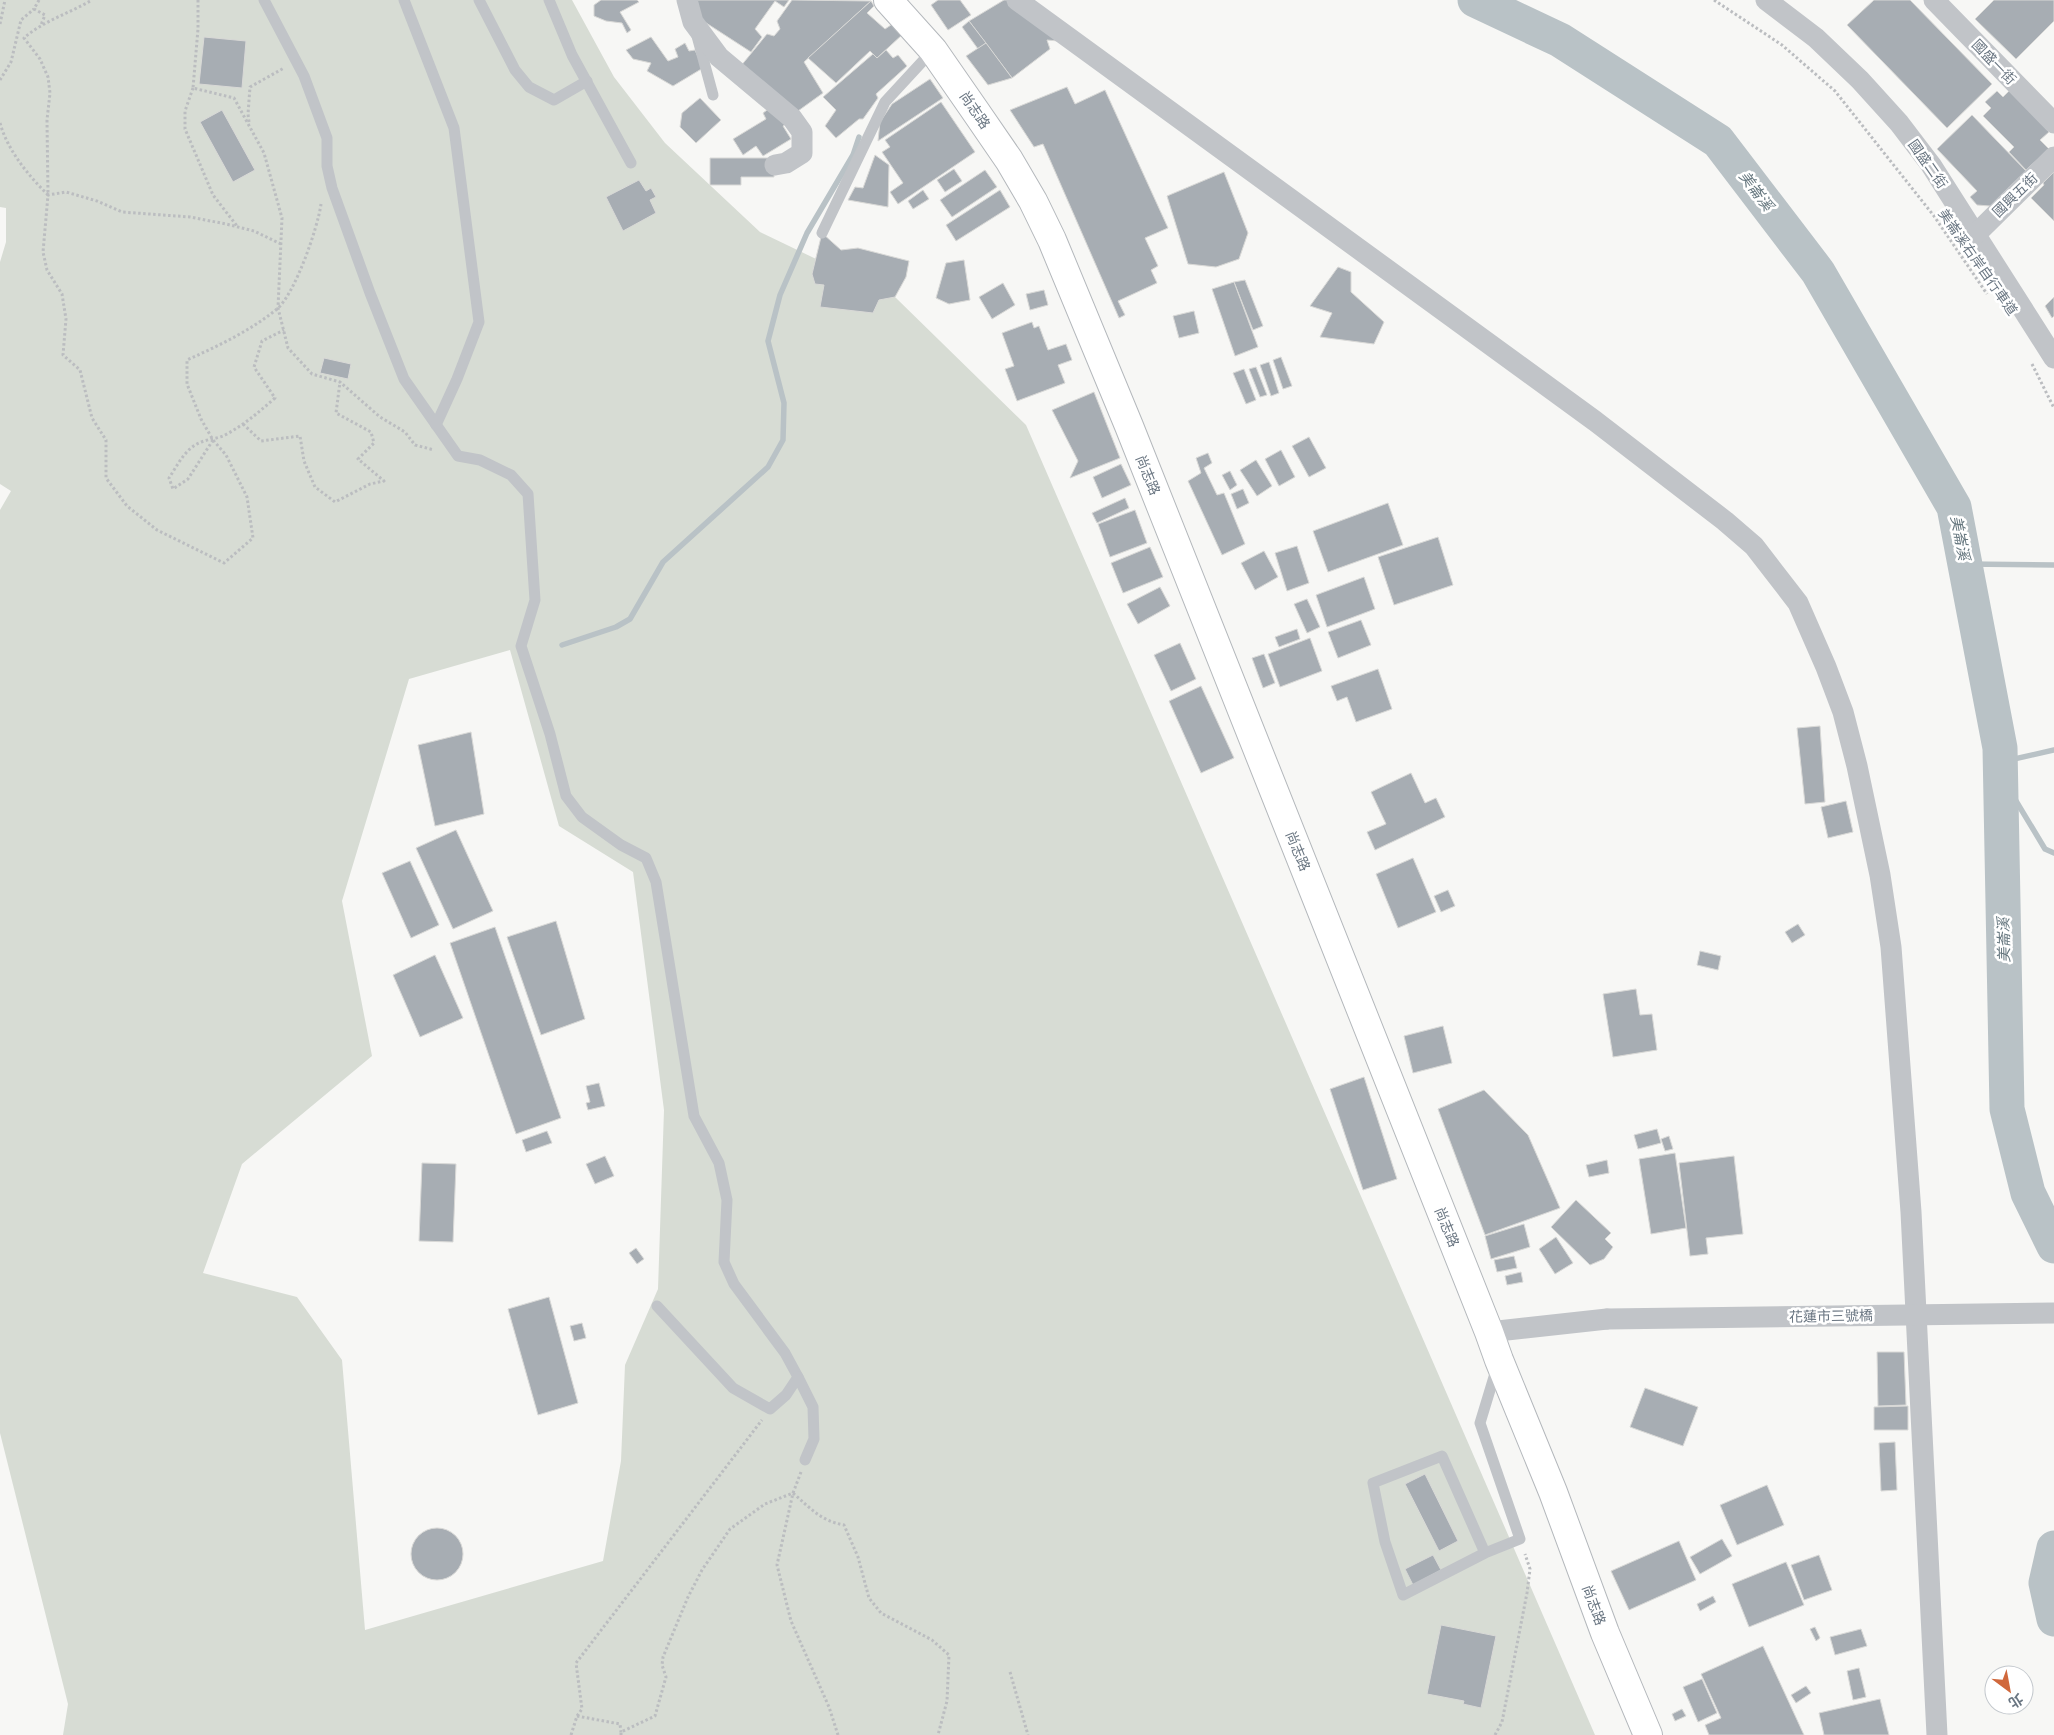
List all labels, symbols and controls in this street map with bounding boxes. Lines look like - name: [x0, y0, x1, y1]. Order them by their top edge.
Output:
- street label: 國盛一街: [1968, 36, 2020, 88]
- street label: 尚志路: [956, 88, 994, 132]
- street label: 國盛二街: [1905, 136, 1951, 192]
- water label: 美崙溪: [1735, 167, 1779, 216]
- street label: 國興五街: [1989, 169, 2041, 221]
- street label: 美崙溪右岸自行車道: [1934, 205, 2022, 319]
- street label: 尚志路: [1132, 452, 1164, 498]
- water label: 美崙溪: [1947, 514, 1974, 564]
- street label: 尚志路: [1282, 828, 1314, 874]
- water label: 美崙溪: [1994, 915, 2013, 963]
- street label: 尚志路: [1431, 1204, 1463, 1250]
- street label: 花蓮市三號橋: [1789, 1306, 1873, 1326]
- street label: 尚志路: [1578, 1582, 1610, 1628]
- north arrow: [1984, 1665, 2034, 1715]
- text: 北: [2005, 1690, 2027, 1712]

